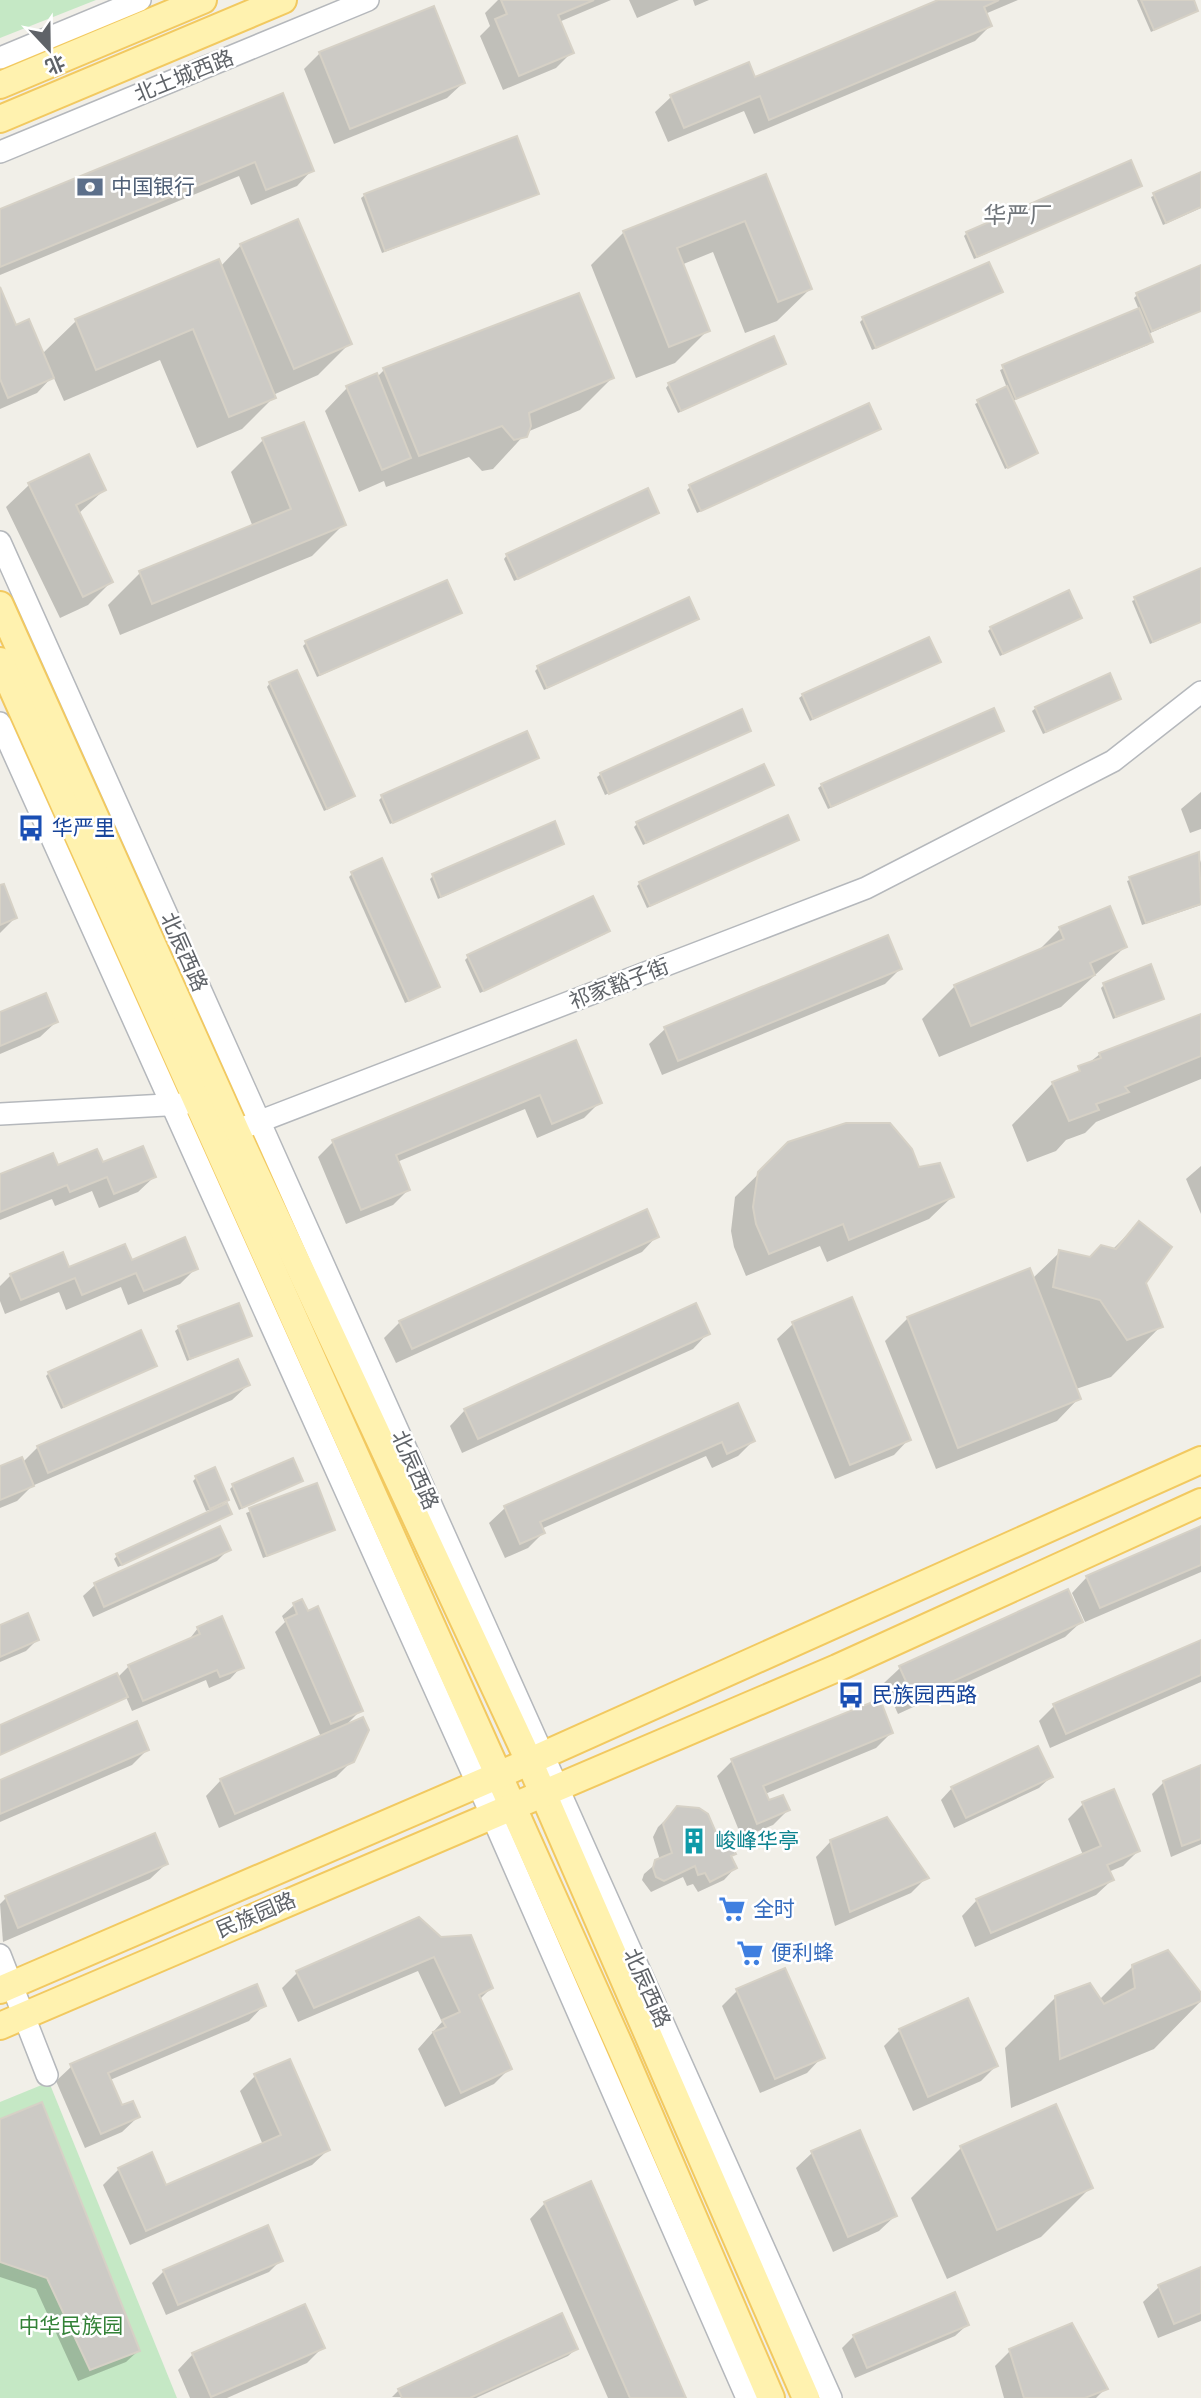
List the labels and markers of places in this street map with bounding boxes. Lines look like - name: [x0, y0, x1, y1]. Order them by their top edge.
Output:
- place label: 中国银行: [111, 170, 195, 202]
- bank icon: 中国银行: [75, 172, 105, 202]
- place label: 华严里: [52, 811, 115, 843]
- bus stop icon: 华严里: [16, 813, 46, 843]
- place label: 民族园西路: [872, 1678, 977, 1710]
- bus stop icon: 民族园西路: [836, 1680, 866, 1710]
- place label: 峻峰华亭: [715, 1824, 799, 1856]
- building icon: 峻峰华亭: [679, 1826, 709, 1856]
- place label: 全时: [753, 1892, 795, 1924]
- supermarket icon: 全时: [717, 1894, 747, 1924]
- place label: 便利蜂: [771, 1936, 834, 1968]
- supermarket icon: 便利蜂: [735, 1938, 765, 1968]

